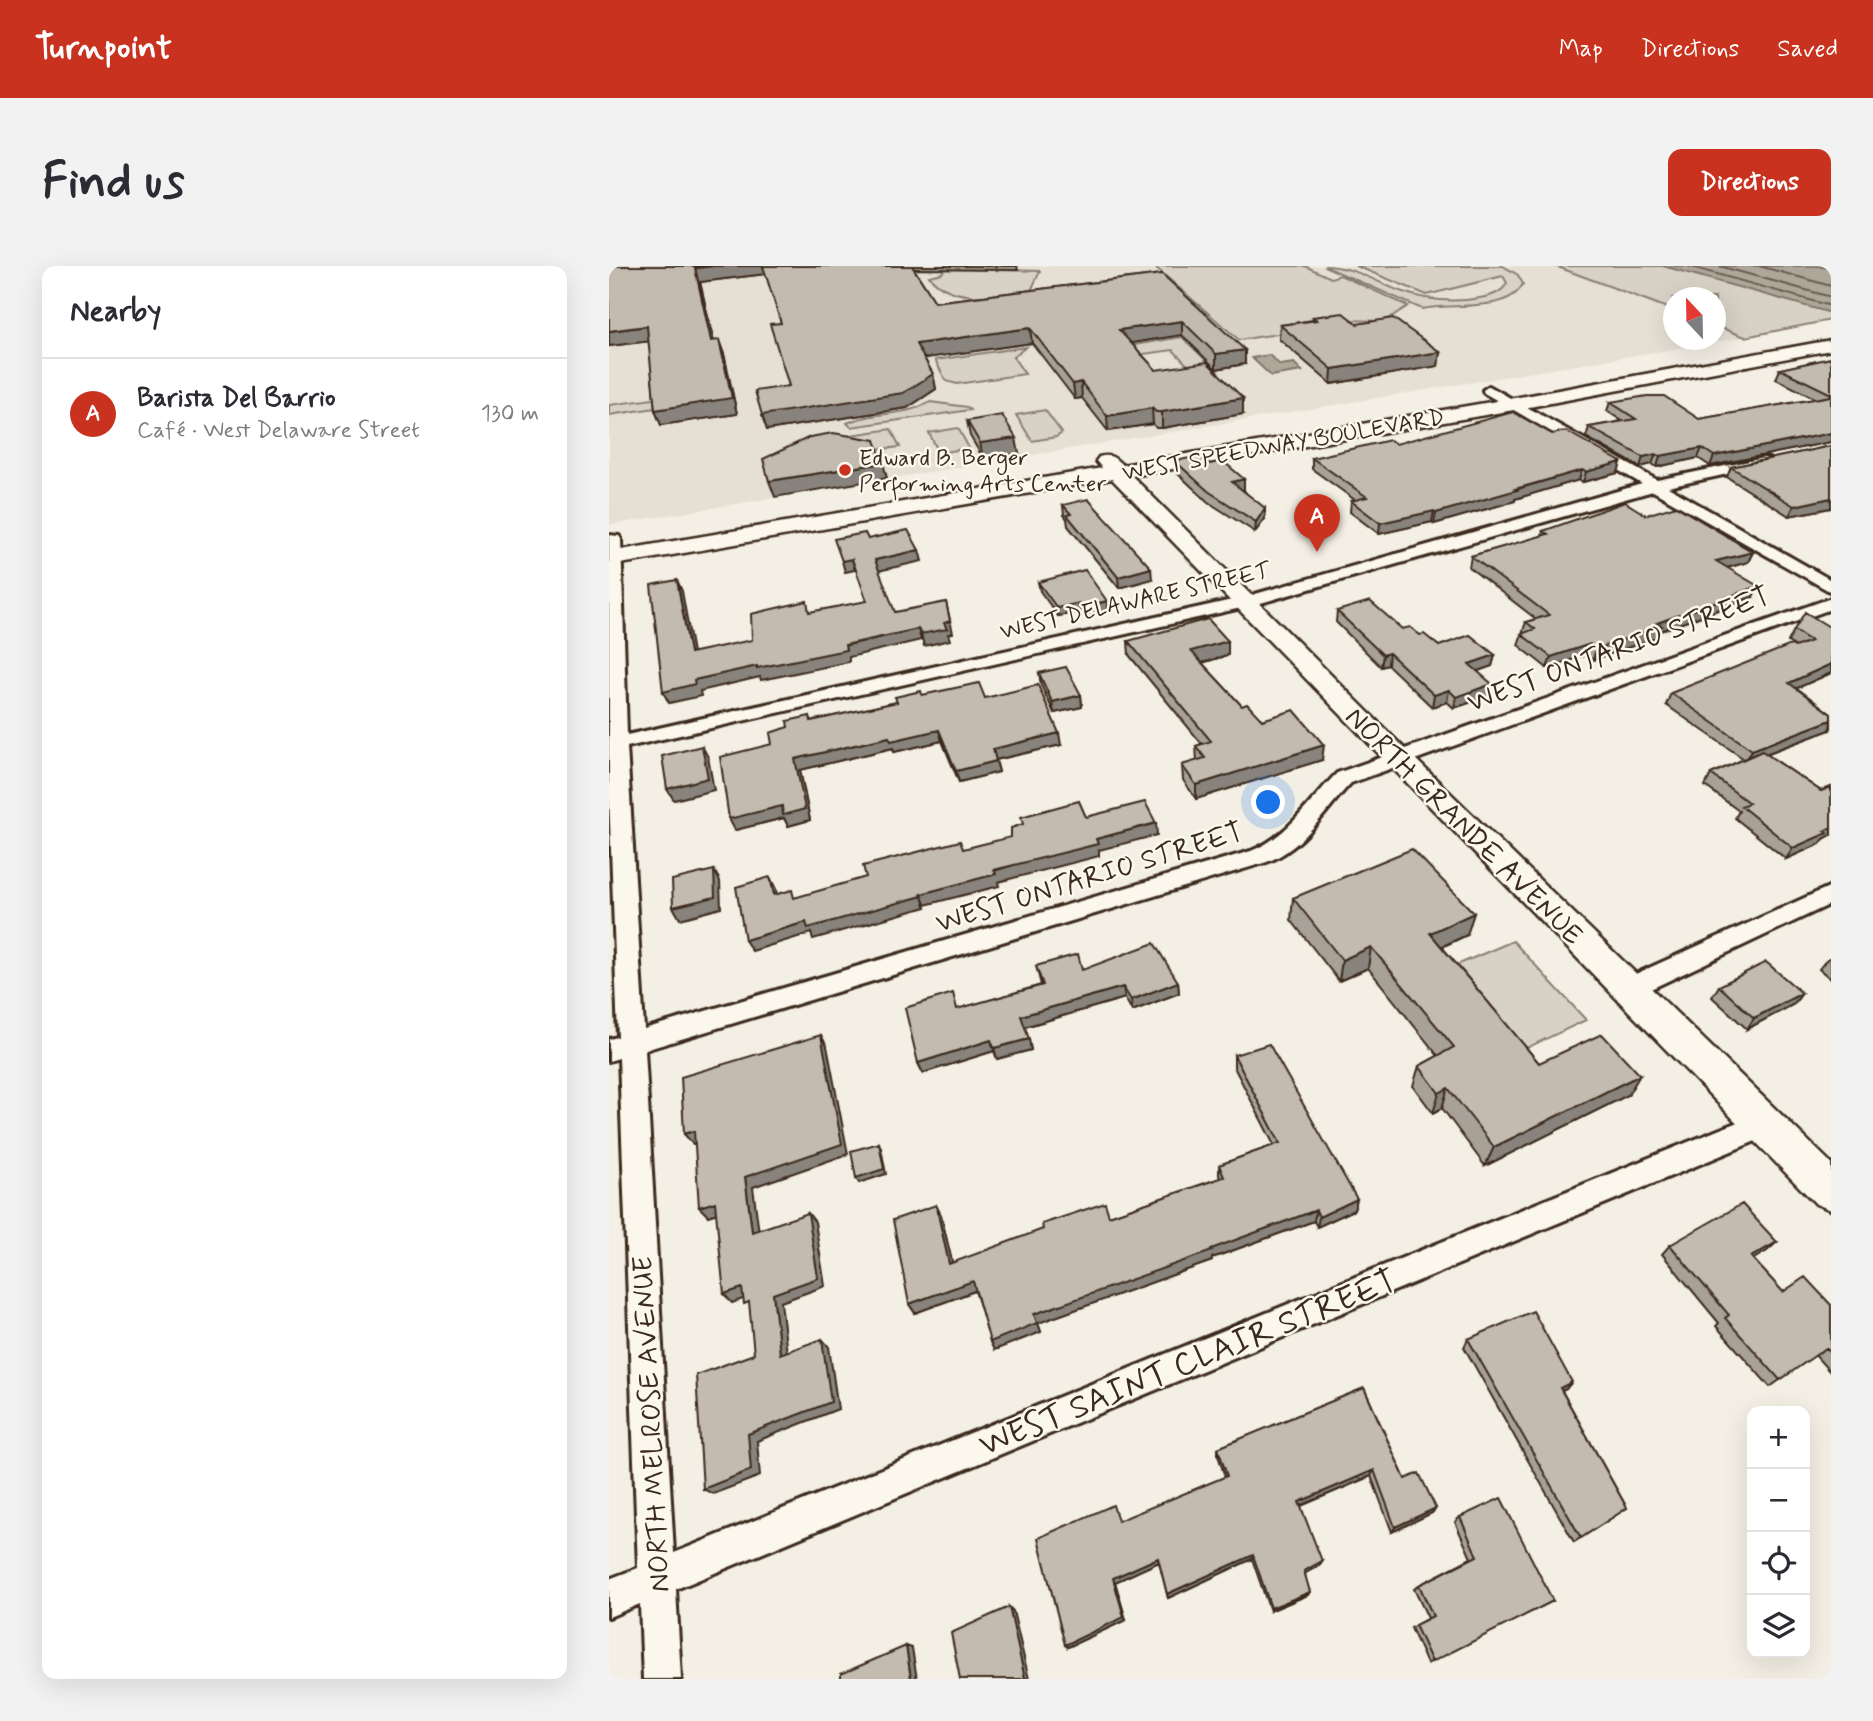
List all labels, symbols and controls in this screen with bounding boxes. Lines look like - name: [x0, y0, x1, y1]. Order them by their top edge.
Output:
- text: Turnpoint: [35, 27, 172, 71]
- text: Map: [1559, 34, 1603, 65]
- text: Directions: [1641, 34, 1739, 65]
- text: Saved: [1777, 34, 1838, 65]
- button: Directions: [1668, 149, 1831, 216]
- text: Find us: [42, 150, 185, 215]
- north arrow: [1663, 287, 1726, 350]
- text: Nearby: [70, 292, 161, 331]
- text: Barista Del Barrio: [137, 382, 335, 416]
- text: A: [85, 399, 101, 429]
- text: 130 m: [481, 399, 539, 429]
- street label: WEST SPEEDWAY BOULEVARD: [1120, 403, 1447, 489]
- text: Café · West Delaware Street: [137, 416, 420, 446]
- place label: Edward B. Berger Performing Arts Center: [859, 444, 1106, 501]
- marker: Edward B. Berger Performing Arts Center: [837, 462, 853, 478]
- pin: A: [1294, 494, 1340, 552]
- street label: WEST DELAWARE STREET: [997, 556, 1275, 648]
- street label: WEST ONTARIO STREET: [1462, 578, 1775, 722]
- street label: NORTH GRANDE AVENUE: [1336, 700, 1590, 954]
- your location: [1251, 785, 1285, 819]
- street label: WEST ONTARIO STREET: [932, 814, 1248, 943]
- street label: NORTH MELROSE AVENUE: [625, 1255, 680, 1593]
- street label: WEST SAINT CLAIR STREET: [973, 1260, 1403, 1468]
- map controls: [1747, 1406, 1810, 1658]
- button: +: [1747, 1406, 1810, 1469]
- button: −: [1747, 1469, 1810, 1532]
- button: locate: [1747, 1532, 1810, 1595]
- button: layers: [1747, 1595, 1810, 1658]

